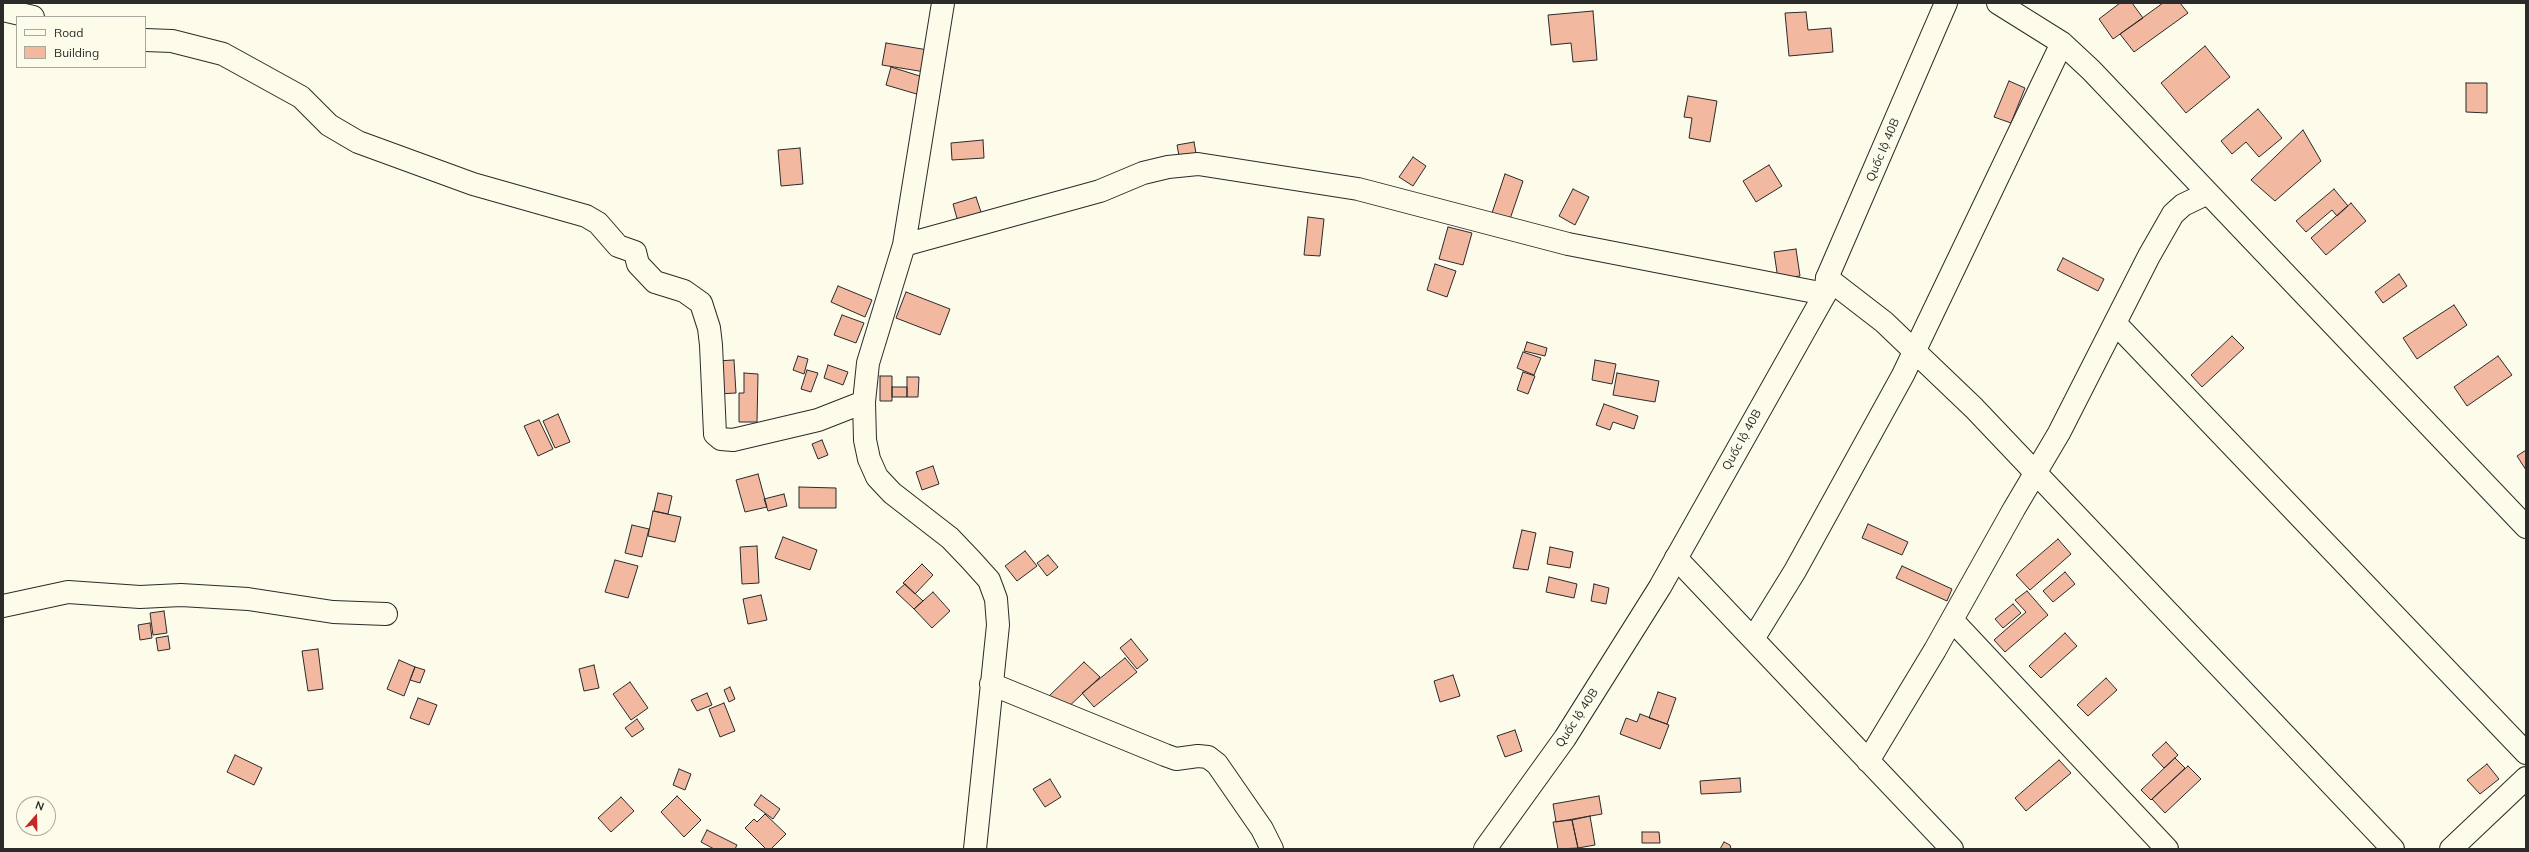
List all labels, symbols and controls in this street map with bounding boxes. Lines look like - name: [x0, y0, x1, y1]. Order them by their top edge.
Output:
- legend: [16, 16, 146, 68]
- text: Road: [54, 25, 83, 40]
- text: Building: [54, 45, 99, 60]
- street label: Quốc lộ 40B: [1863, 116, 1903, 184]
- street label: Quốc lộ 40B: [1719, 407, 1765, 473]
- street label: Quốc lộ 40B: [1553, 686, 1601, 750]
- north arrow: [16, 796, 56, 836]
- text: N: [33, 798, 46, 814]

